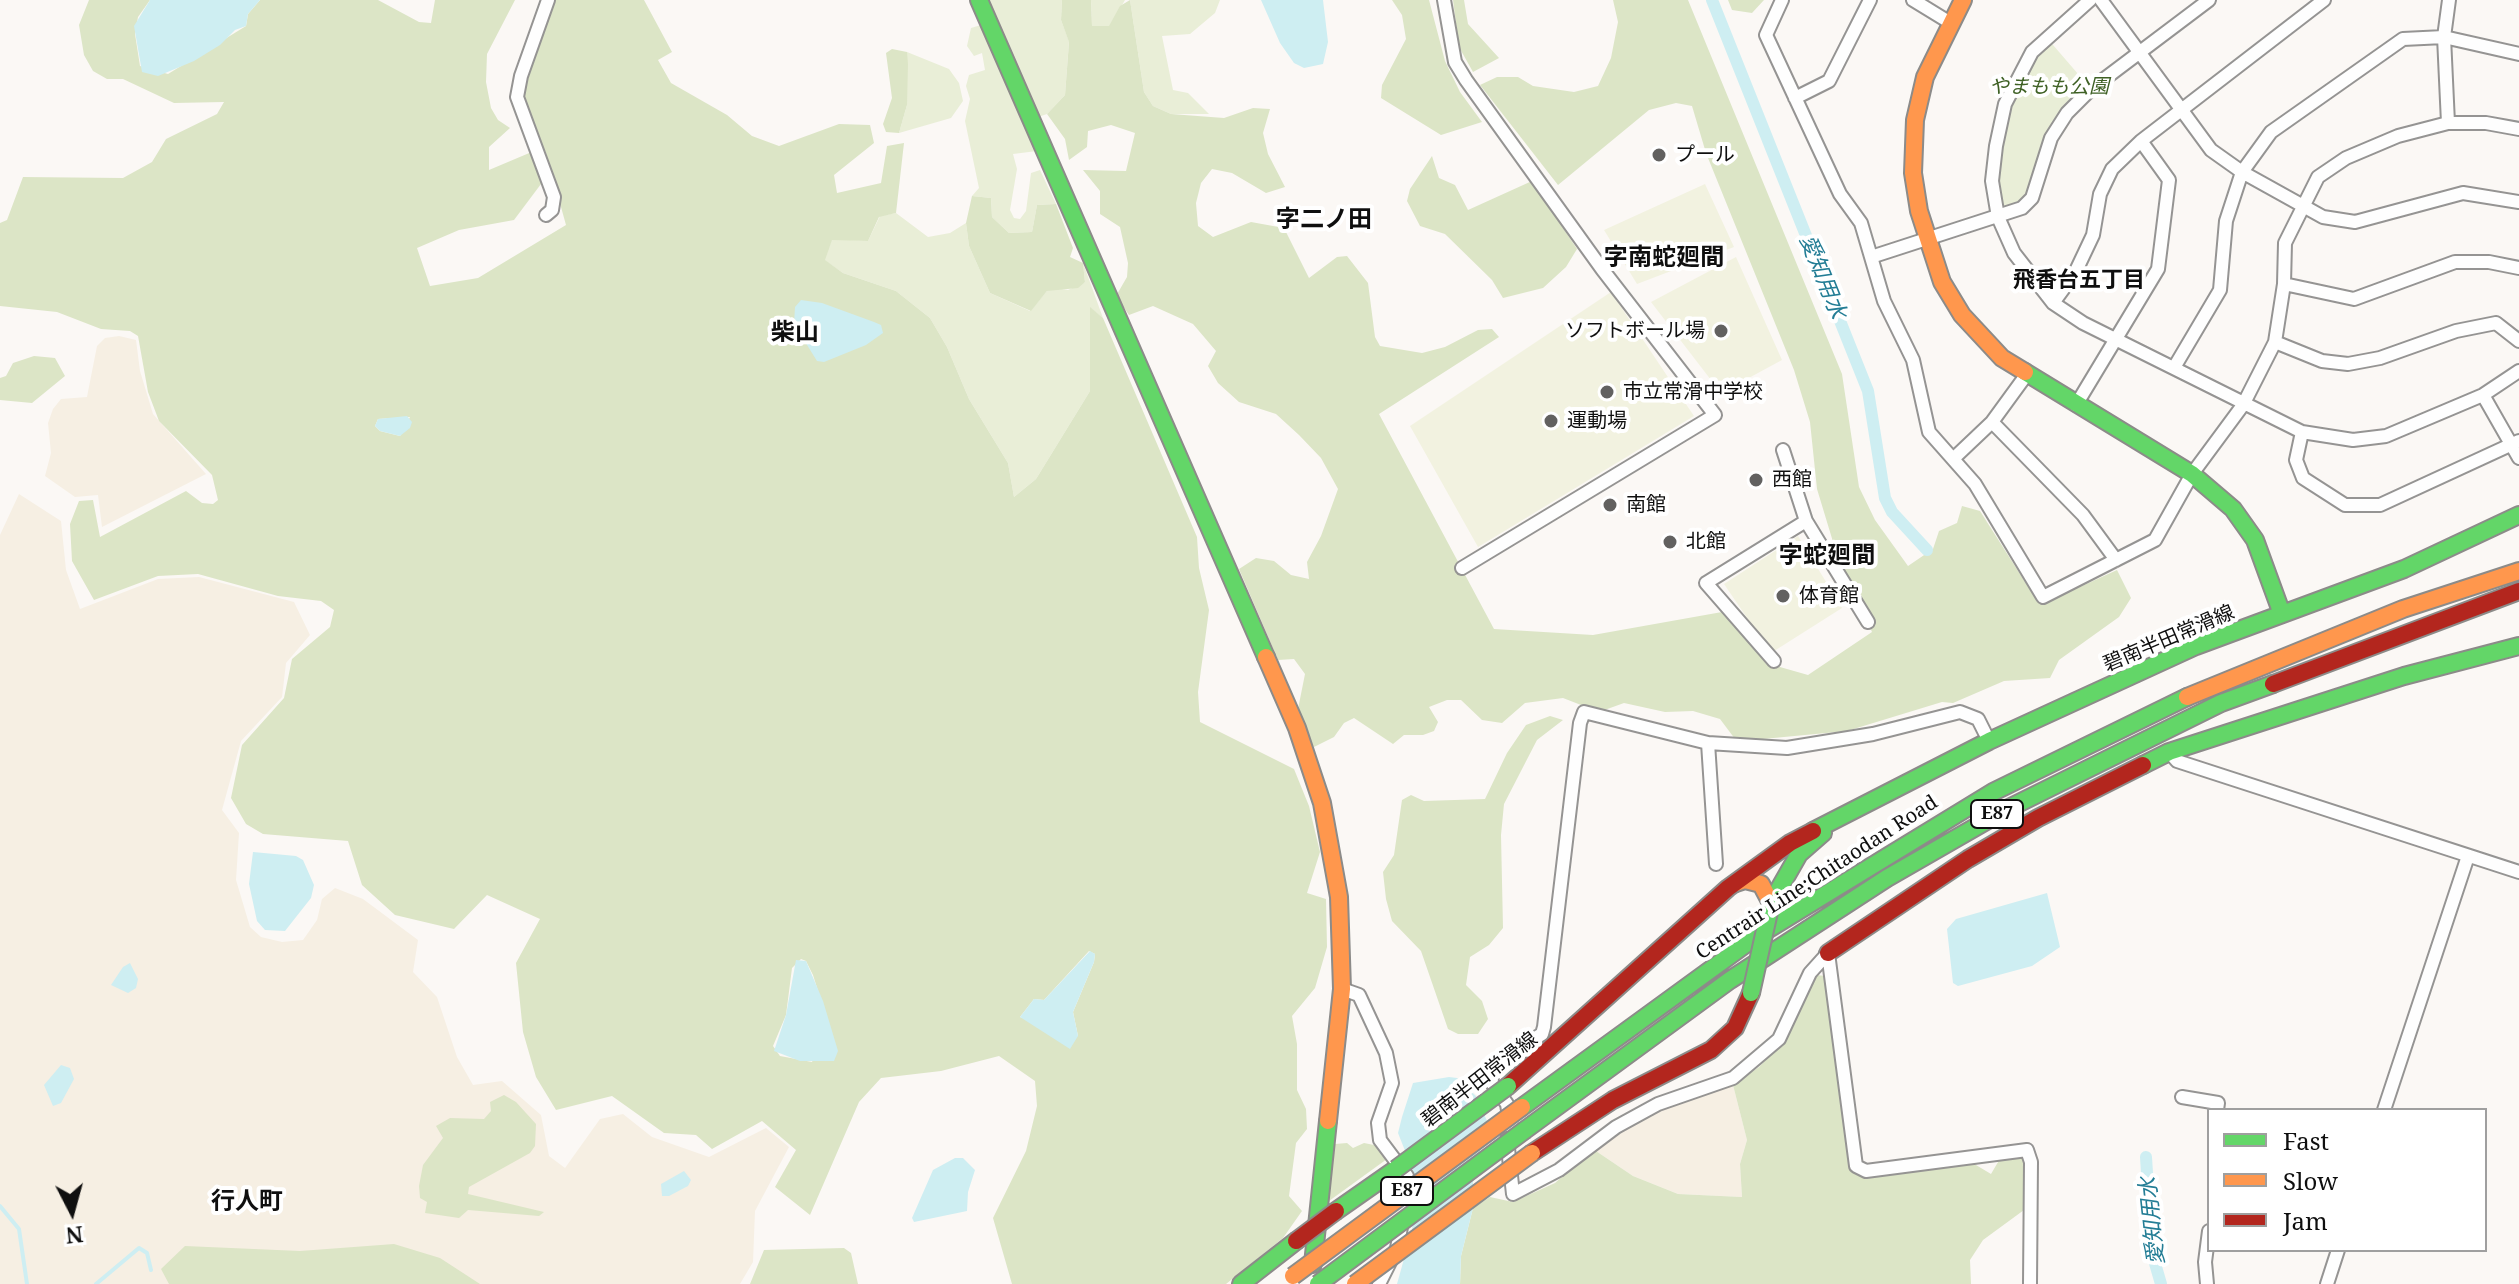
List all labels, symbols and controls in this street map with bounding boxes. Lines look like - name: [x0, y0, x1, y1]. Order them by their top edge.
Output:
- park label: やまもも公園: [1989, 75, 2109, 99]
- place label: プール: [1675, 143, 1735, 167]
- marker: プール: [1650, 146, 1668, 164]
- district label: 字二ノ田: [1276, 206, 1372, 234]
- water label: 愛知用水: [1793, 231, 1851, 323]
- district label: 字南蛇廻間: [1604, 244, 1724, 272]
- district label: 飛香台五丁目: [2013, 268, 2145, 294]
- district label: 柴山: [771, 319, 819, 347]
- place label: ソフトボール場: [1565, 319, 1705, 343]
- marker: ソフトボール場: [1712, 322, 1730, 340]
- place label: 市立常滑中学校: [1623, 380, 1763, 404]
- marker: 市立常滑中学校: [1598, 383, 1616, 401]
- place label: 運動場: [1567, 409, 1627, 433]
- marker: 運動場: [1542, 412, 1560, 430]
- place label: 西館: [1772, 468, 1812, 492]
- marker: 西館: [1747, 471, 1765, 489]
- place label: 南館: [1626, 493, 1666, 517]
- marker: 南館: [1601, 496, 1619, 514]
- place label: 北館: [1686, 530, 1726, 554]
- marker: 北館: [1661, 533, 1679, 551]
- district label: 字蛇廻間: [1779, 542, 1875, 570]
- place label: 体育館: [1799, 584, 1859, 608]
- marker: 体育館: [1774, 587, 1792, 605]
- street label: 碧南半田常滑線: [2100, 601, 2238, 677]
- street label: Centrair Line;Chitaodan Road: [1692, 791, 1942, 965]
- road number: E87: [1971, 800, 2023, 828]
- street label: 碧南半田常滑線: [1417, 1027, 1543, 1133]
- legend: [2207, 1108, 2487, 1252]
- text: Fast: [2283, 1124, 2329, 1157]
- text: Slow: [2283, 1164, 2338, 1197]
- north arrow: [32, 1172, 112, 1252]
- water label: 愛知用水: [2135, 1176, 2171, 1266]
- road number: E87: [1381, 1177, 1433, 1205]
- district label: 行人町: [211, 1188, 283, 1216]
- text: Jam: [2283, 1204, 2328, 1237]
- text: N: [64, 1220, 85, 1252]

